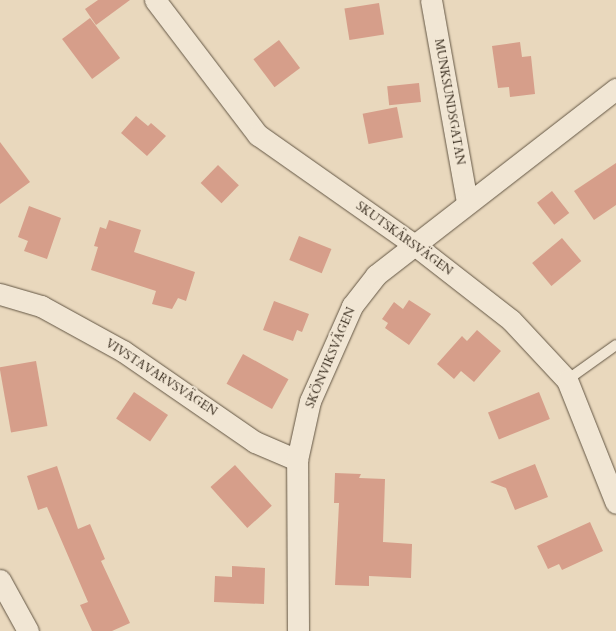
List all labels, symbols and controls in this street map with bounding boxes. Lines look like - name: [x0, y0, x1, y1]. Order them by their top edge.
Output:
- street label: MUNKSUNDSGATAN: [431, 38, 467, 166]
- street label: SKUTSKÄRSVÄGEN: [353, 199, 455, 279]
- street label: SKÖNVIKSVÄGEN: [303, 306, 359, 410]
- street label: VIVSTAVARVSVÄGEN: [103, 337, 219, 419]

